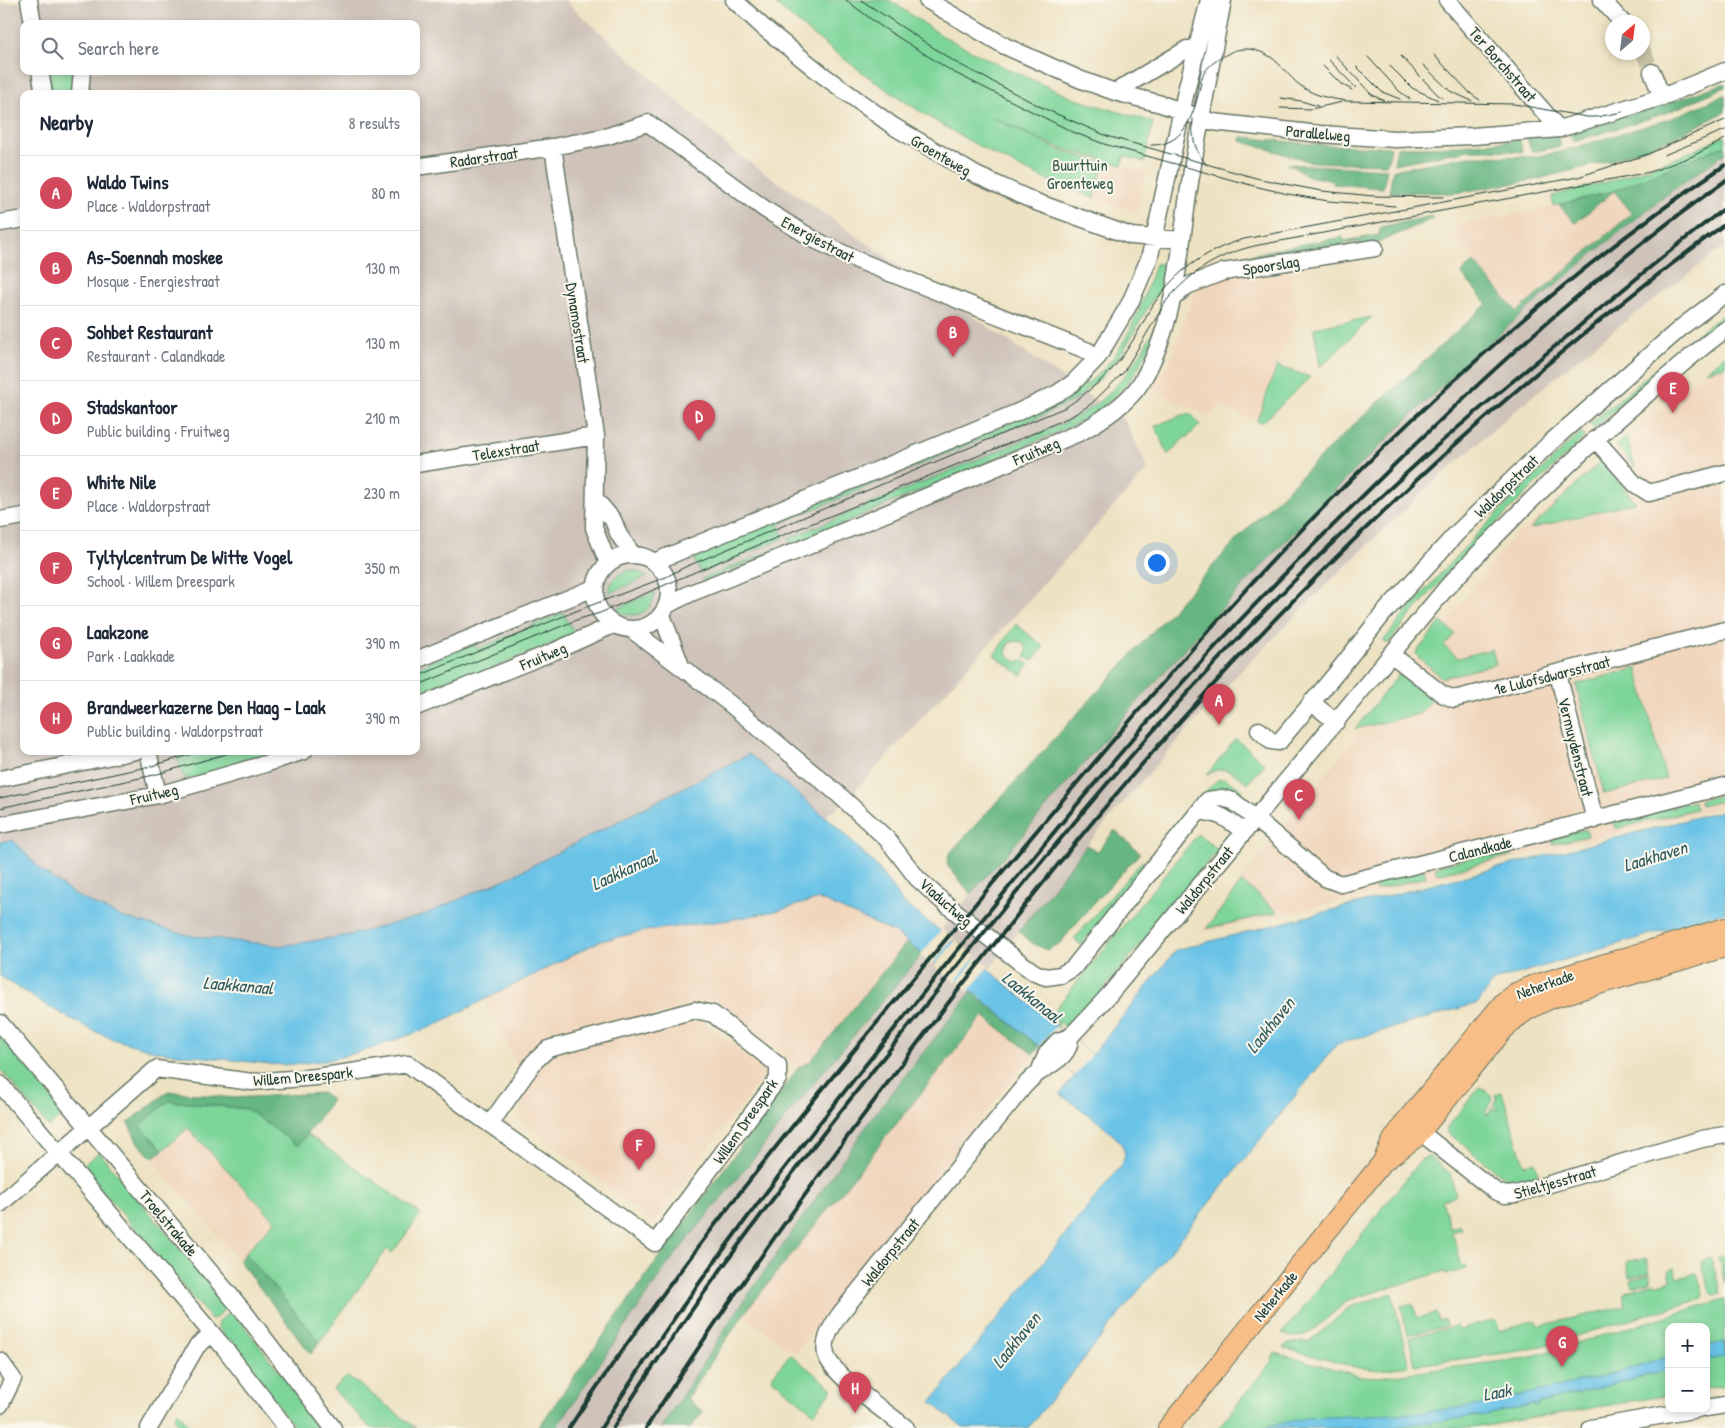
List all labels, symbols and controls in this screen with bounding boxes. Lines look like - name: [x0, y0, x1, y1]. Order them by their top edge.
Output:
- north arrow: [1605, 15, 1650, 60]
- search box: [20, 20, 420, 75]
- street label: Ter Borchstraat: [1464, 22, 1542, 107]
- icon: search: [38, 34, 66, 62]
- text: Search here: [78, 35, 159, 61]
- text: Nearby: [40, 108, 93, 137]
- text: 8 results: [348, 112, 400, 134]
- street label: Parallelweg: [1285, 119, 1351, 147]
- street label: Groenteweg: [907, 129, 975, 181]
- street label: Radarstraat: [449, 141, 520, 173]
- park label: Buurttuin Groenteweg: [1047, 154, 1113, 194]
- text: Waldo Twins: [87, 169, 169, 195]
- text: A: [52, 182, 60, 204]
- text: 80 m: [371, 182, 400, 204]
- text: Place · Waldorpstraat: [87, 195, 210, 217]
- street label: Energiestraat: [778, 211, 859, 268]
- text: As-Soennah moskee: [87, 244, 223, 270]
- street label: Spoorslag: [1241, 250, 1301, 280]
- text: B: [52, 257, 60, 279]
- text: 130 m: [365, 257, 400, 279]
- text: Mosque · Energiestraat: [87, 270, 220, 292]
- street label: Dynamostraat: [561, 281, 595, 365]
- pin: B: [937, 316, 969, 357]
- text: Sohbet Restaurant: [87, 319, 213, 345]
- text: C: [52, 332, 60, 354]
- text: 130 m: [365, 332, 400, 354]
- text: Restaurant · Calandkade: [87, 345, 225, 367]
- pin: E: [1657, 372, 1689, 413]
- text: Stadskantoor: [87, 394, 178, 420]
- pin: D: [683, 400, 715, 441]
- text: D: [52, 407, 60, 429]
- text: 210 m: [365, 407, 400, 429]
- text: Public building · Fruitweg: [87, 420, 230, 442]
- street label: Fruitweg: [1008, 431, 1063, 471]
- street label: Telexstraat: [471, 434, 542, 466]
- street label: Waldorpstraat: [1469, 449, 1543, 522]
- text: White Nile: [87, 469, 156, 495]
- text: E: [52, 482, 60, 504]
- text: 230 m: [364, 482, 400, 504]
- text: Place · Waldorpstraat: [87, 495, 210, 517]
- text: Tyltylcentrum De Witte Vogel: [87, 544, 292, 570]
- your location: [1144, 550, 1170, 576]
- text: F: [53, 557, 59, 579]
- text: 350 m: [364, 557, 400, 579]
- text: School · Willem Dreespark: [87, 570, 235, 592]
- text: Laakzone: [87, 619, 149, 645]
- text: G: [52, 632, 60, 654]
- text: 390 m: [365, 632, 400, 654]
- street label: Fruitweg: [515, 636, 570, 676]
- text: Park · Laakkade: [87, 645, 175, 667]
- street label: 1e Lulofsdwarsstraat: [1492, 650, 1613, 700]
- pin: A: [1203, 684, 1235, 725]
- text: Brandweerkazerne Den Haag - Laak: [87, 694, 326, 720]
- street label: Vermuydenstraat: [1553, 695, 1599, 799]
- text: H: [52, 707, 60, 729]
- text: 390 m: [365, 707, 400, 729]
- text: Public building · Waldorpstraat: [87, 720, 263, 742]
- street label: Fruitweg: [127, 778, 180, 810]
- pin: C: [1283, 779, 1315, 820]
- street label: Calandkade: [1446, 830, 1515, 867]
- water label: Laakhaven: [1620, 834, 1692, 878]
- street label: Waldorpstraat: [1170, 841, 1239, 919]
- water label: Laakkanaal: [587, 843, 662, 896]
- street label: Viaductweg: [915, 873, 977, 931]
- street label: Neherkade: [1513, 963, 1577, 1005]
- water label: Laakkanaal: [997, 965, 1068, 1029]
- water label: Laakkanaal: [202, 970, 275, 1001]
- water label: Laakhaven: [1240, 990, 1301, 1058]
- street label: Willem Dreespark: [252, 1061, 354, 1091]
- street label: Willem Dreespark: [707, 1074, 783, 1168]
- pin: F: [623, 1129, 655, 1170]
- street label: Stieltjesstraat: [1511, 1160, 1599, 1204]
- street label: Troelstrakade: [135, 1185, 204, 1261]
- street label: Waldorpstraat: [856, 1213, 925, 1291]
- street label: Neherkade: [1248, 1265, 1303, 1326]
- water label: Laakhaven: [986, 1305, 1047, 1373]
- map controls: [1665, 1323, 1710, 1413]
- button: +: [1665, 1323, 1710, 1368]
- pin: G: [1546, 1326, 1578, 1367]
- button: −: [1665, 1368, 1710, 1413]
- pin: H: [839, 1372, 871, 1413]
- water label: Laak: [1481, 1377, 1515, 1407]

